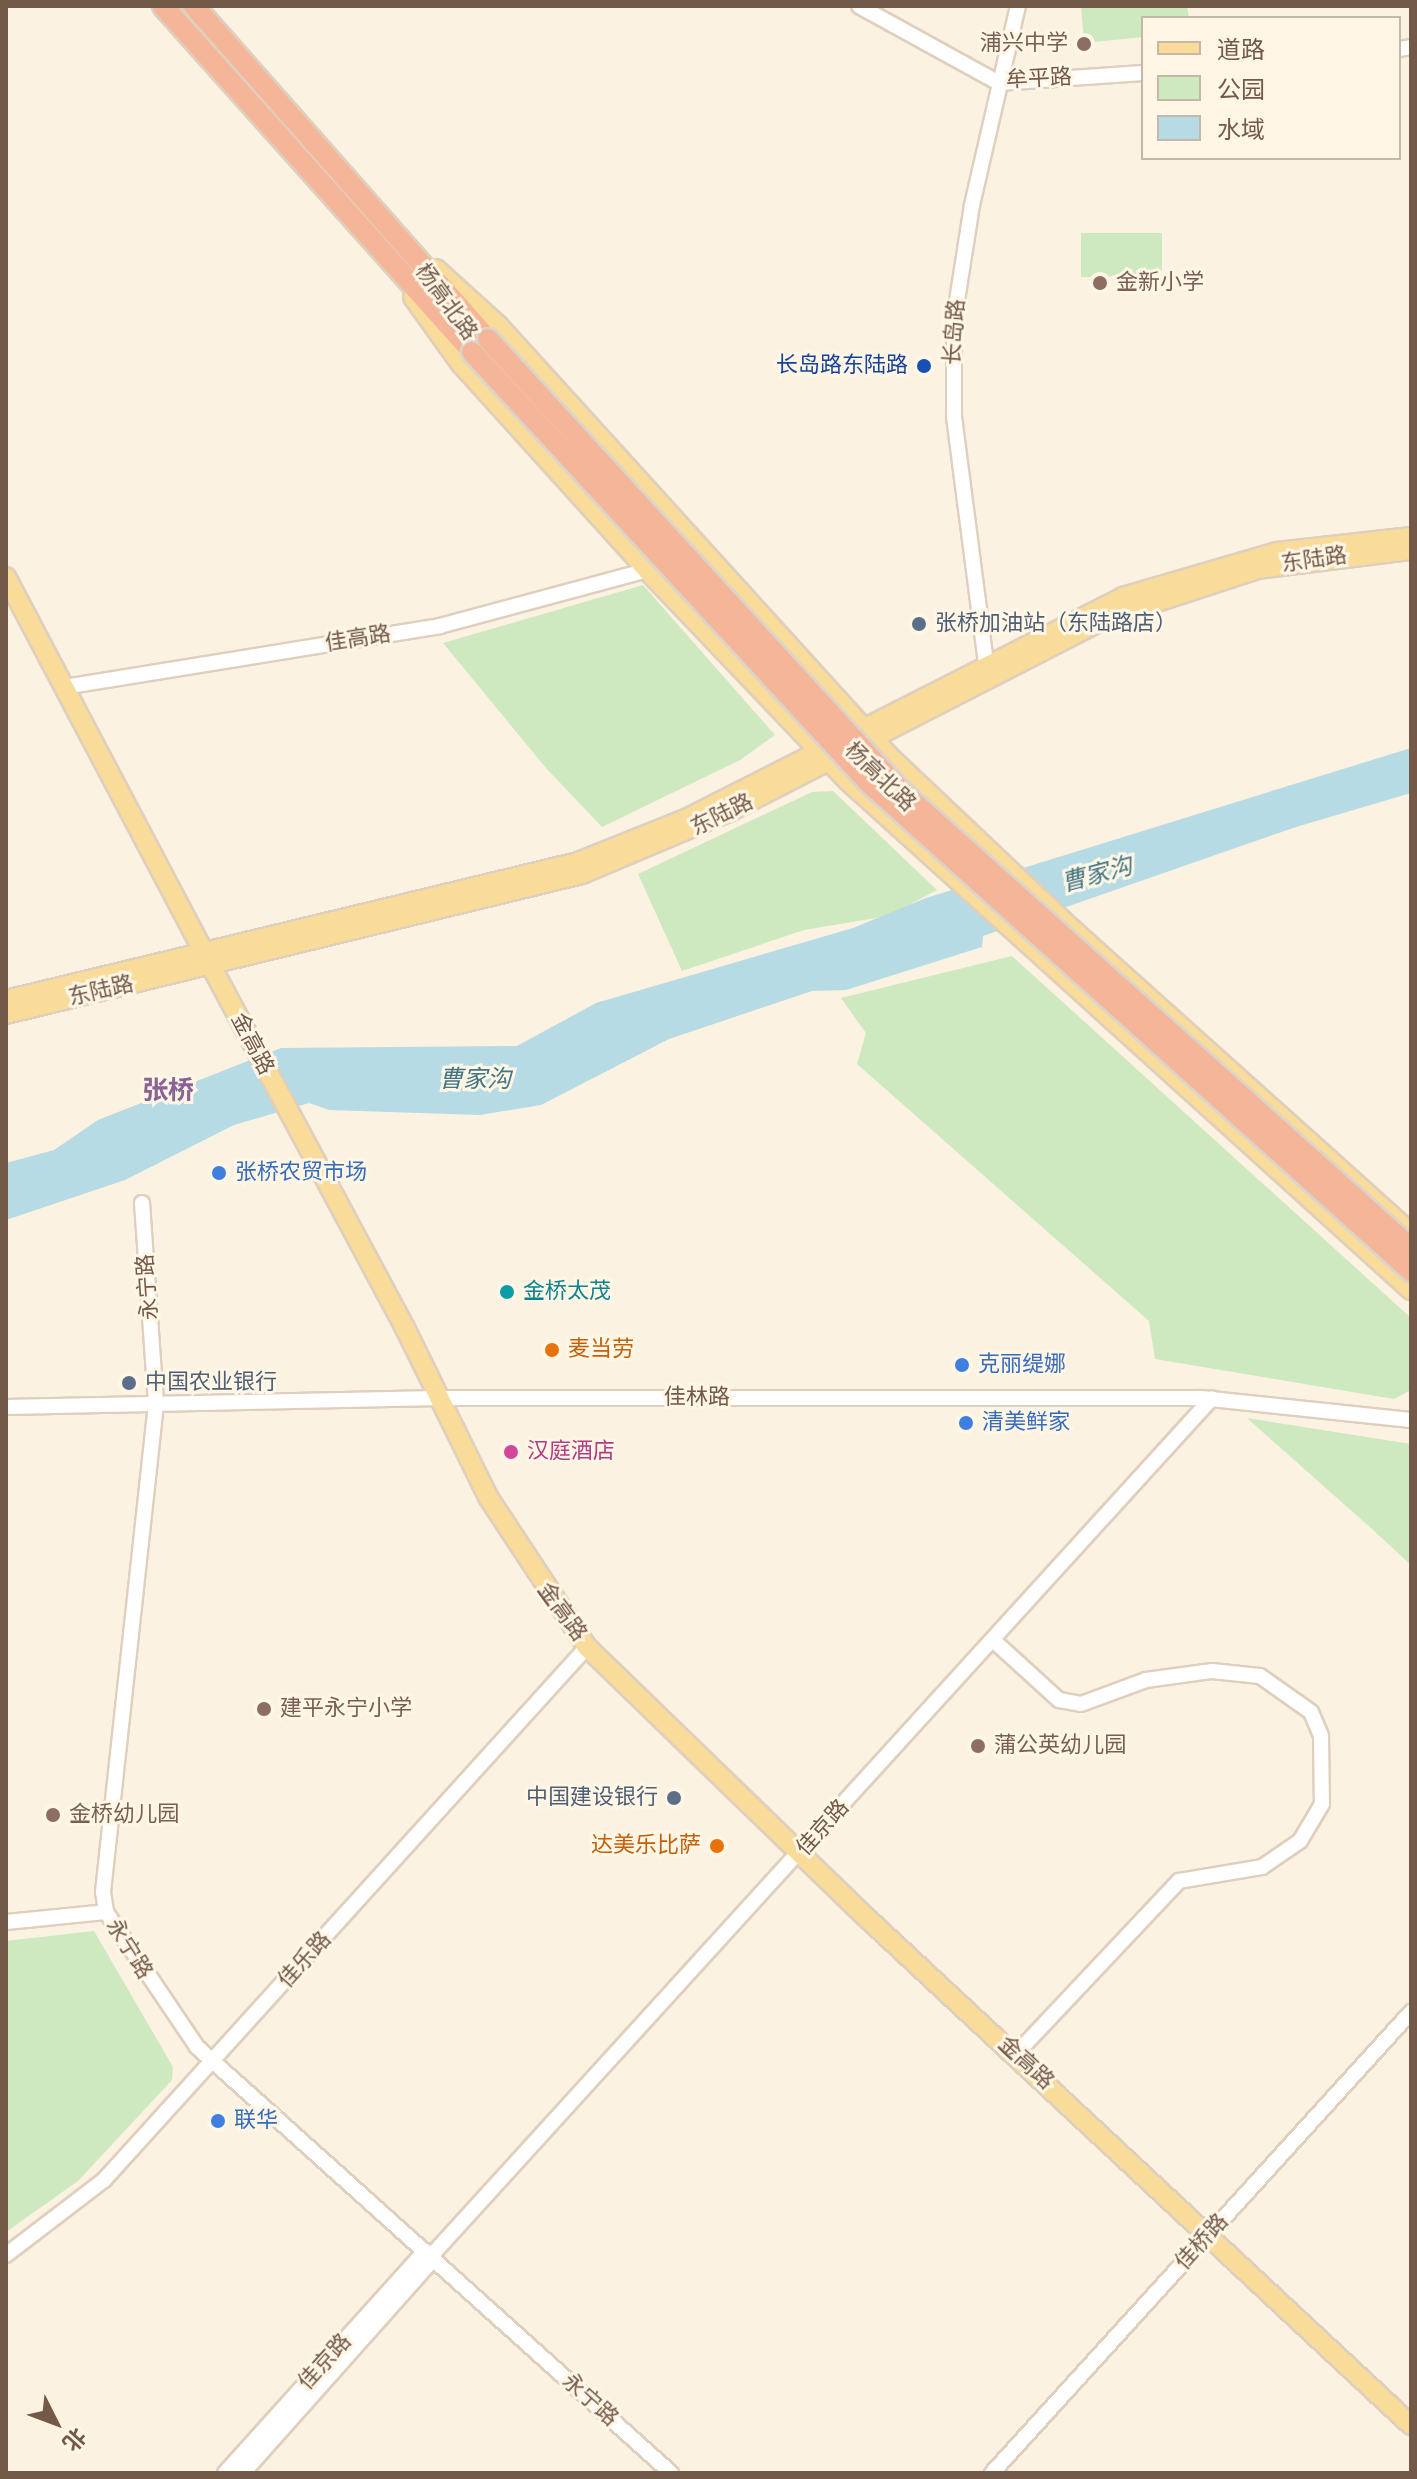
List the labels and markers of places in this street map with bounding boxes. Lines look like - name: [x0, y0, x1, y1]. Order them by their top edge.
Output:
- place label: 浦兴中学: [980, 31, 1068, 57]
- marker: 浦兴中学: [1075, 35, 1093, 53]
- place label: 金新小学: [1116, 270, 1204, 296]
- marker: 金新小学: [1091, 274, 1109, 292]
- place label: 长岛路东陆路: [776, 353, 908, 379]
- marker: 长岛路东陆路: [915, 357, 933, 375]
- place label: 张桥加油站（东陆路店）: [935, 611, 1177, 637]
- marker: 张桥加油站（东陆路店）: [910, 615, 928, 633]
- place label: 张桥农贸市场: [235, 1160, 367, 1186]
- marker: 张桥农贸市场: [210, 1164, 228, 1182]
- place label: 金桥太茂: [523, 1279, 611, 1305]
- marker: 金桥太茂: [498, 1283, 516, 1301]
- place label: 麦当劳: [568, 1337, 634, 1363]
- marker: 麦当劳: [543, 1341, 561, 1359]
- place label: 克丽缇娜: [978, 1352, 1066, 1378]
- marker: 克丽缇娜: [953, 1356, 971, 1374]
- place label: 中国农业银行: [145, 1370, 277, 1396]
- marker: 中国农业银行: [120, 1374, 138, 1392]
- place label: 清美鲜家: [982, 1410, 1070, 1436]
- marker: 清美鲜家: [957, 1414, 975, 1432]
- place label: 汉庭酒店: [527, 1439, 615, 1465]
- marker: 汉庭酒店: [502, 1443, 520, 1461]
- place label: 建平永宁小学: [280, 1696, 412, 1722]
- marker: 建平永宁小学: [255, 1700, 273, 1718]
- place label: 蒲公英幼儿园: [994, 1733, 1126, 1759]
- marker: 蒲公英幼儿园: [969, 1737, 987, 1755]
- place label: 中国建设银行: [526, 1785, 658, 1811]
- marker: 中国建设银行: [665, 1789, 683, 1807]
- place label: 金桥幼儿园: [69, 1802, 179, 1828]
- marker: 金桥幼儿园: [44, 1806, 62, 1824]
- place label: 达美乐比萨: [591, 1833, 701, 1859]
- marker: 达美乐比萨: [708, 1837, 726, 1855]
- place label: 联华: [234, 2108, 278, 2134]
- marker: 联华: [209, 2112, 227, 2130]

